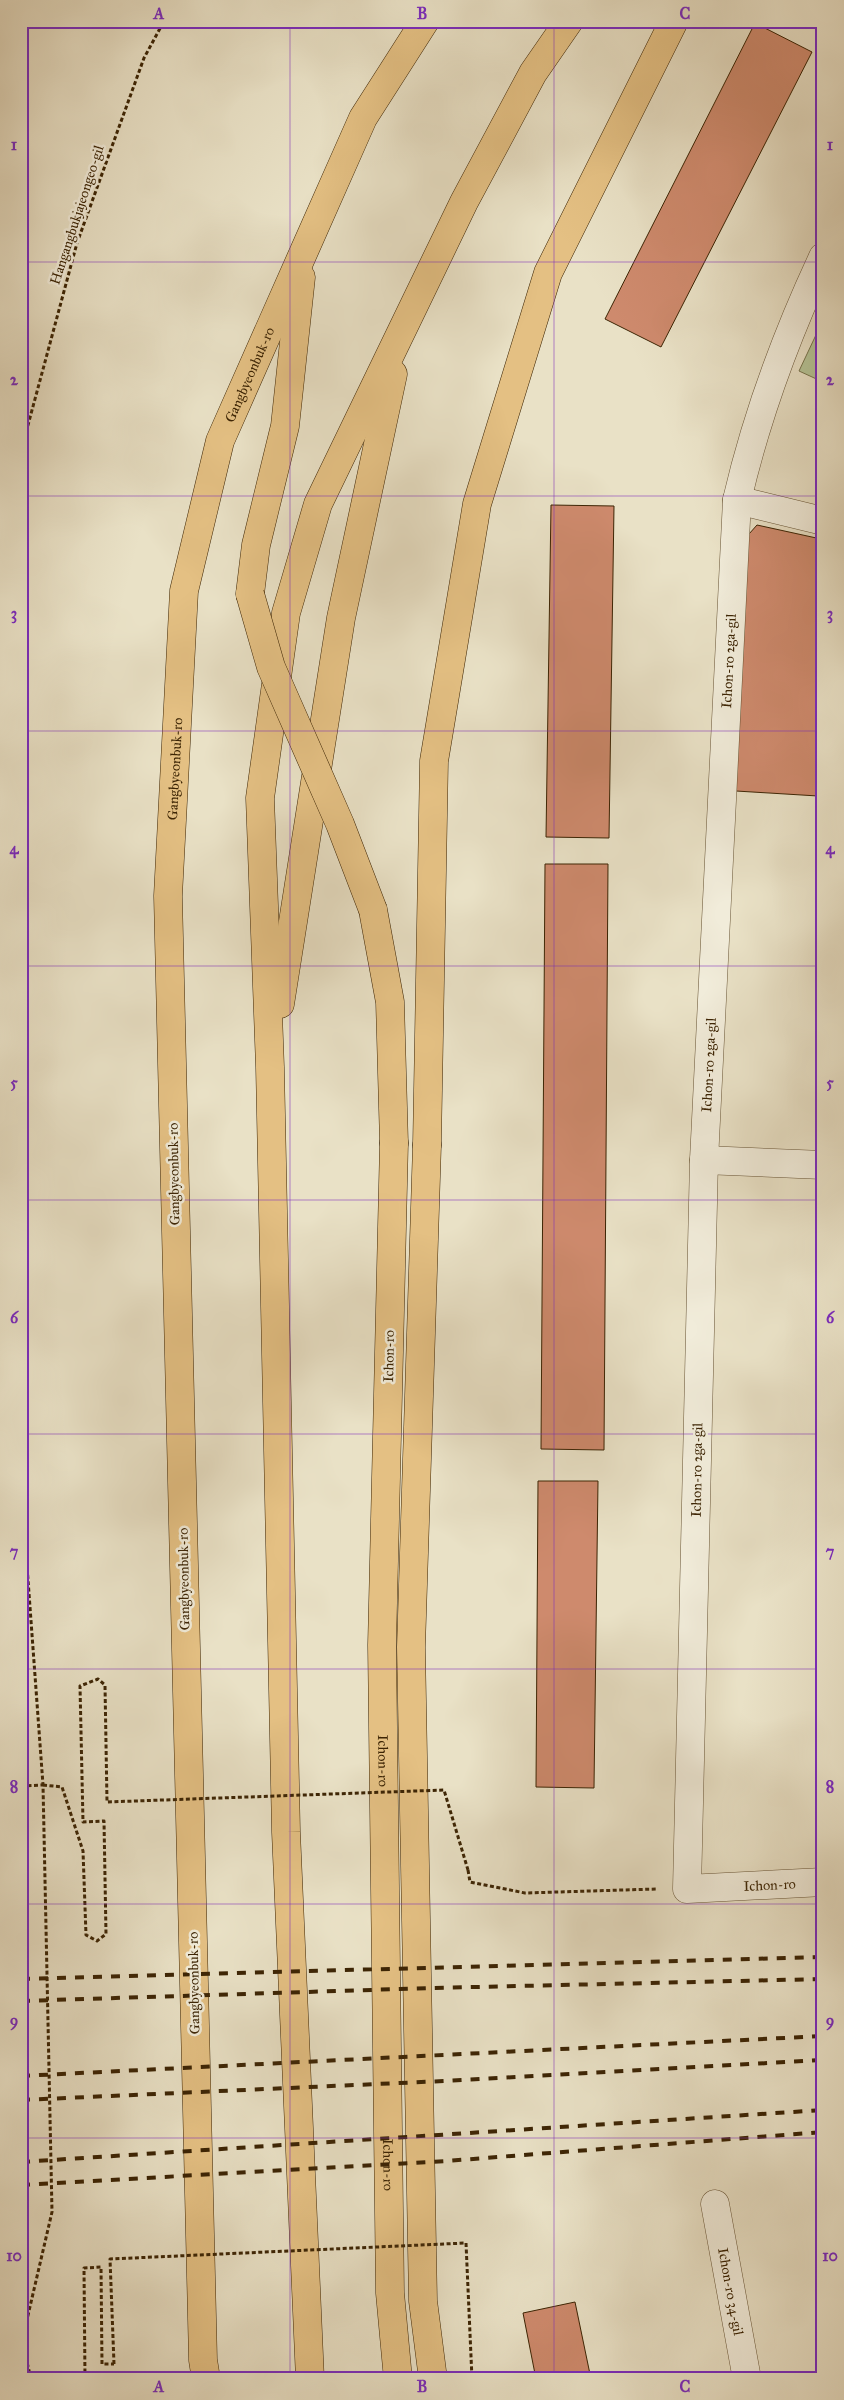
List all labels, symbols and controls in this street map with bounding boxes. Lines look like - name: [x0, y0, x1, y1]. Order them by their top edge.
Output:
- text: A: [153, 4, 165, 23]
- text: B: [417, 4, 427, 23]
- text: C: [680, 4, 691, 23]
- text: 1: [11, 135, 18, 154]
- text: 1: [827, 135, 834, 154]
- street label: Hangangbukjajeongeo-gil: [46, 143, 108, 287]
- street label: Gangbyeonbuk-ro: [221, 324, 278, 425]
- text: 2: [10, 370, 19, 389]
- text: 2: [826, 370, 835, 389]
- text: 3: [11, 604, 17, 624]
- text: 3: [827, 604, 833, 624]
- street label: Ichon-ro 2ga-gil: [718, 613, 740, 709]
- street label: Gangbyeonbuk-ro: [163, 717, 186, 821]
- text: 4: [10, 839, 20, 859]
- text: 4: [826, 839, 836, 859]
- street label: Ichon-ro 2ga-gil: [698, 1017, 720, 1113]
- text: 5: [10, 1073, 18, 1092]
- text: 5: [826, 1073, 834, 1092]
- street label: Gangbyeonbuk-ro: [165, 1123, 183, 1225]
- text: 6: [10, 1308, 19, 1327]
- text: 6: [826, 1308, 835, 1327]
- street label: Ichon-ro: [380, 1330, 398, 1382]
- street label: Ichon-ro 2ga-gil: [688, 1422, 706, 1517]
- street label: Gangbyeonbuk-ro: [175, 1528, 193, 1630]
- text: 7: [10, 1542, 19, 1561]
- text: 7: [826, 1542, 835, 1561]
- street label: Ichon-ro: [375, 1735, 392, 1787]
- text: 8: [10, 1777, 18, 1796]
- text: 8: [826, 1777, 834, 1796]
- street label: Ichon-ro: [743, 1875, 796, 1895]
- street label: Gangbyeonbuk-ro: [185, 1932, 203, 2034]
- text: 9: [10, 2011, 18, 2031]
- text: 9: [826, 2011, 834, 2031]
- street label: Ichon-ro: [380, 2139, 397, 2191]
- text: 10: [6, 2246, 22, 2265]
- street label: Ichon-ro 34-gil: [715, 2246, 747, 2337]
- text: 10: [822, 2246, 838, 2265]
- text: A: [153, 2377, 165, 2396]
- text: B: [417, 2377, 427, 2396]
- text: C: [680, 2377, 691, 2396]

